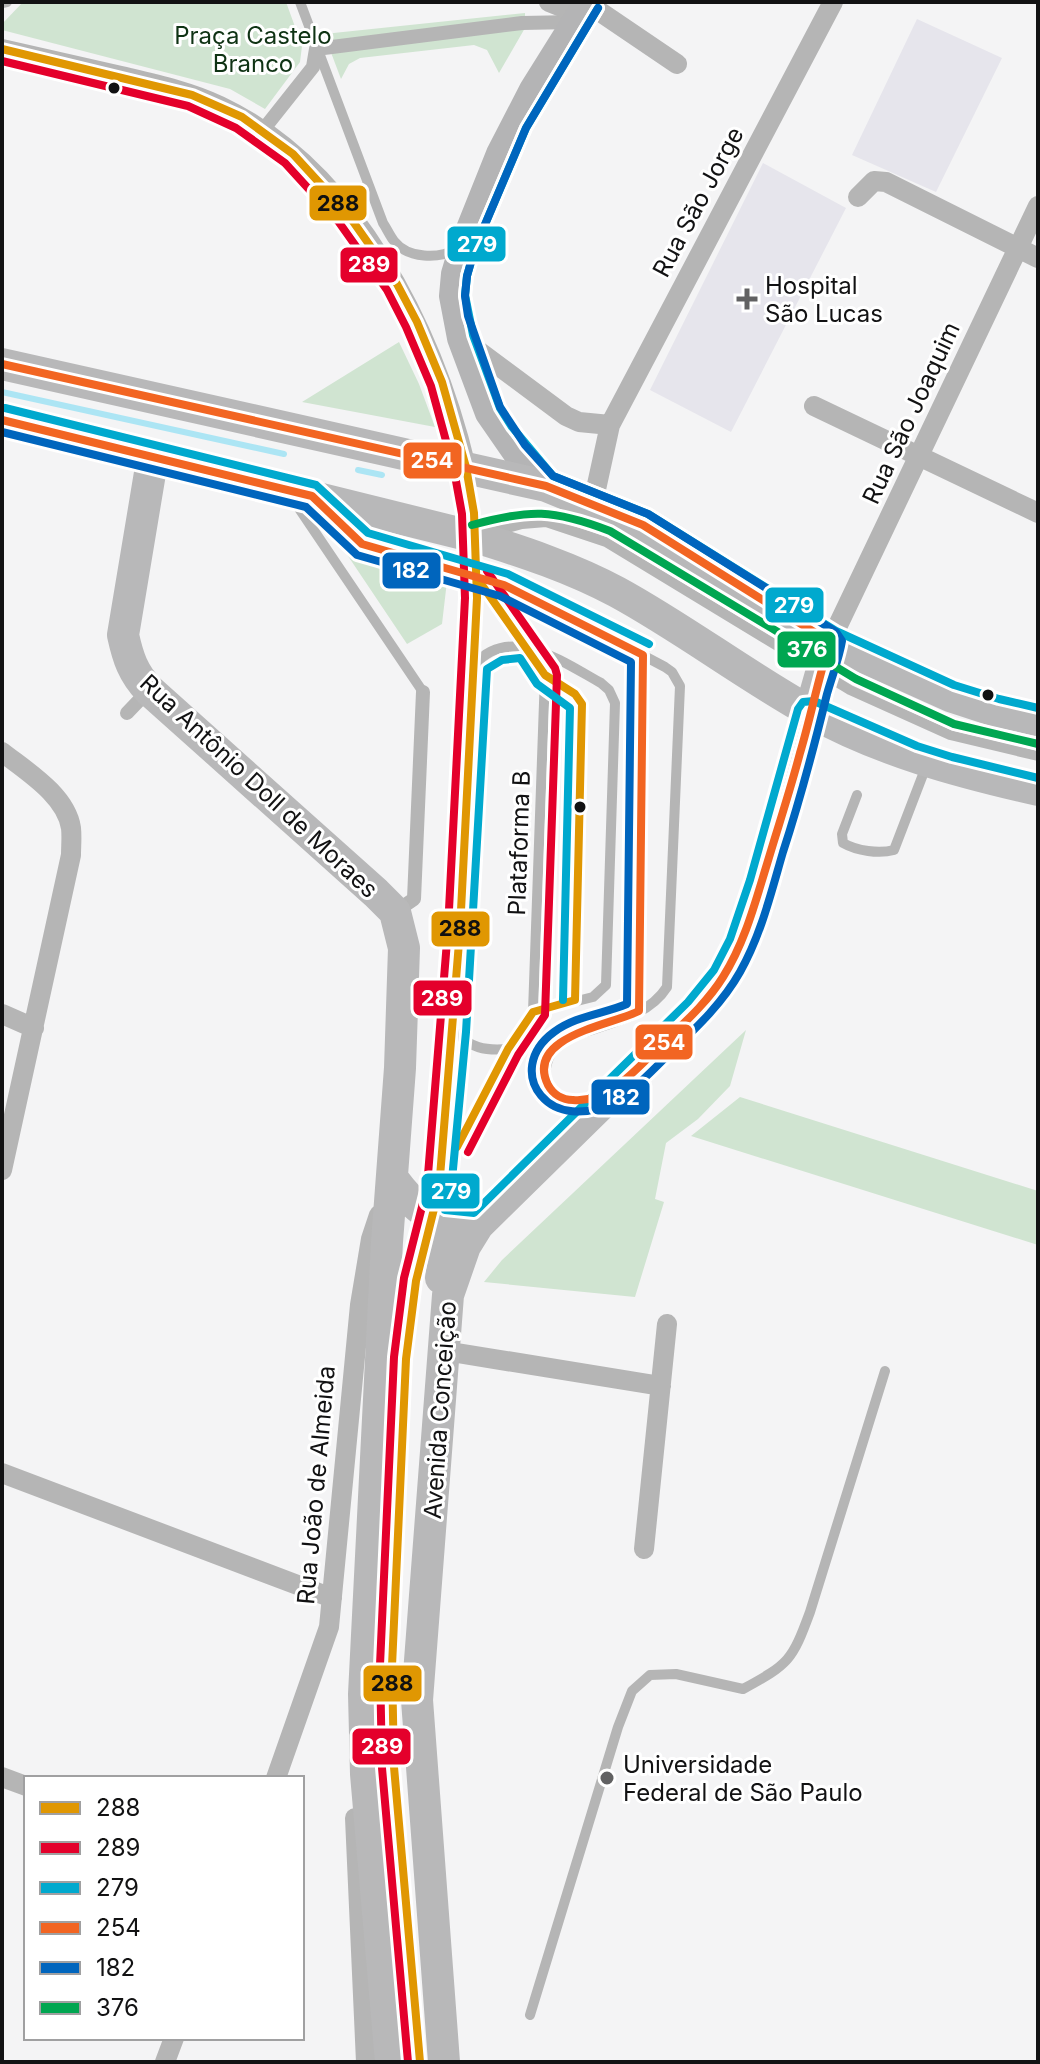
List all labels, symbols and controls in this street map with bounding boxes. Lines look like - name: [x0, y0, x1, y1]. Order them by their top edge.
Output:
- park label: Praça Castelo Branco: [174, 21, 332, 78]
- unlabelled marker: [106, 80, 122, 96]
- street label: Rua São Jorge: [646, 122, 750, 282]
- line badge: 288: [308, 184, 368, 222]
- text: 288: [317, 190, 359, 216]
- line badge: 279: [446, 225, 507, 263]
- text: 279: [457, 231, 497, 257]
- line badge: 289: [339, 246, 399, 284]
- text: 289: [348, 251, 390, 277]
- place label: Hospital São Lucas: [765, 271, 883, 328]
- marker: Hospital São Lucas: [736, 288, 758, 310]
- street label: Rua São Joaquim: [856, 317, 966, 509]
- line badge: 254: [402, 441, 463, 480]
- text: 254: [411, 447, 453, 473]
- line badge: 182: [381, 551, 442, 590]
- text: 182: [392, 557, 430, 583]
- line badge: 279: [764, 586, 825, 624]
- text: 279: [774, 592, 814, 618]
- line badge: 376: [776, 630, 837, 669]
- text: 376: [787, 636, 827, 662]
- street label: Rua Antônio Doll de Moraes: [134, 668, 384, 904]
- unlabelled marker: [980, 687, 996, 703]
- street label: Plataforma B: [502, 770, 536, 916]
- unlabelled marker: [572, 799, 588, 815]
- line badge: 288: [430, 910, 491, 948]
- text: 288: [439, 915, 481, 941]
- line badge: 289: [412, 979, 473, 1017]
- text: 289: [421, 985, 463, 1011]
- line badge: 254: [634, 1023, 694, 1061]
- text: 254: [643, 1029, 685, 1055]
- line badge: 182: [590, 1078, 651, 1116]
- text: 182: [602, 1084, 640, 1110]
- line badge: 279: [420, 1172, 481, 1210]
- text: 279: [431, 1178, 471, 1204]
- street label: Avenida Conceição: [418, 1300, 462, 1520]
- street label: Rua João de Almeida: [291, 1364, 341, 1606]
- line badge: 288: [362, 1664, 423, 1703]
- text: 288: [371, 1670, 413, 1696]
- line badge: 289: [351, 1727, 412, 1766]
- text: 289: [361, 1733, 403, 1759]
- place label: Universidade Federal de São Paulo: [623, 1750, 863, 1807]
- marker: Universidade Federal de São Paulo: [598, 1769, 616, 1787]
- legend: [24, 1776, 304, 2040]
- text: 288: [96, 1793, 140, 1822]
- text: 289: [96, 1833, 140, 1862]
- text: 279: [96, 1873, 139, 1902]
- text: 254: [96, 1913, 141, 1942]
- text: 182: [96, 1953, 135, 1982]
- text: 376: [96, 1993, 139, 2022]

